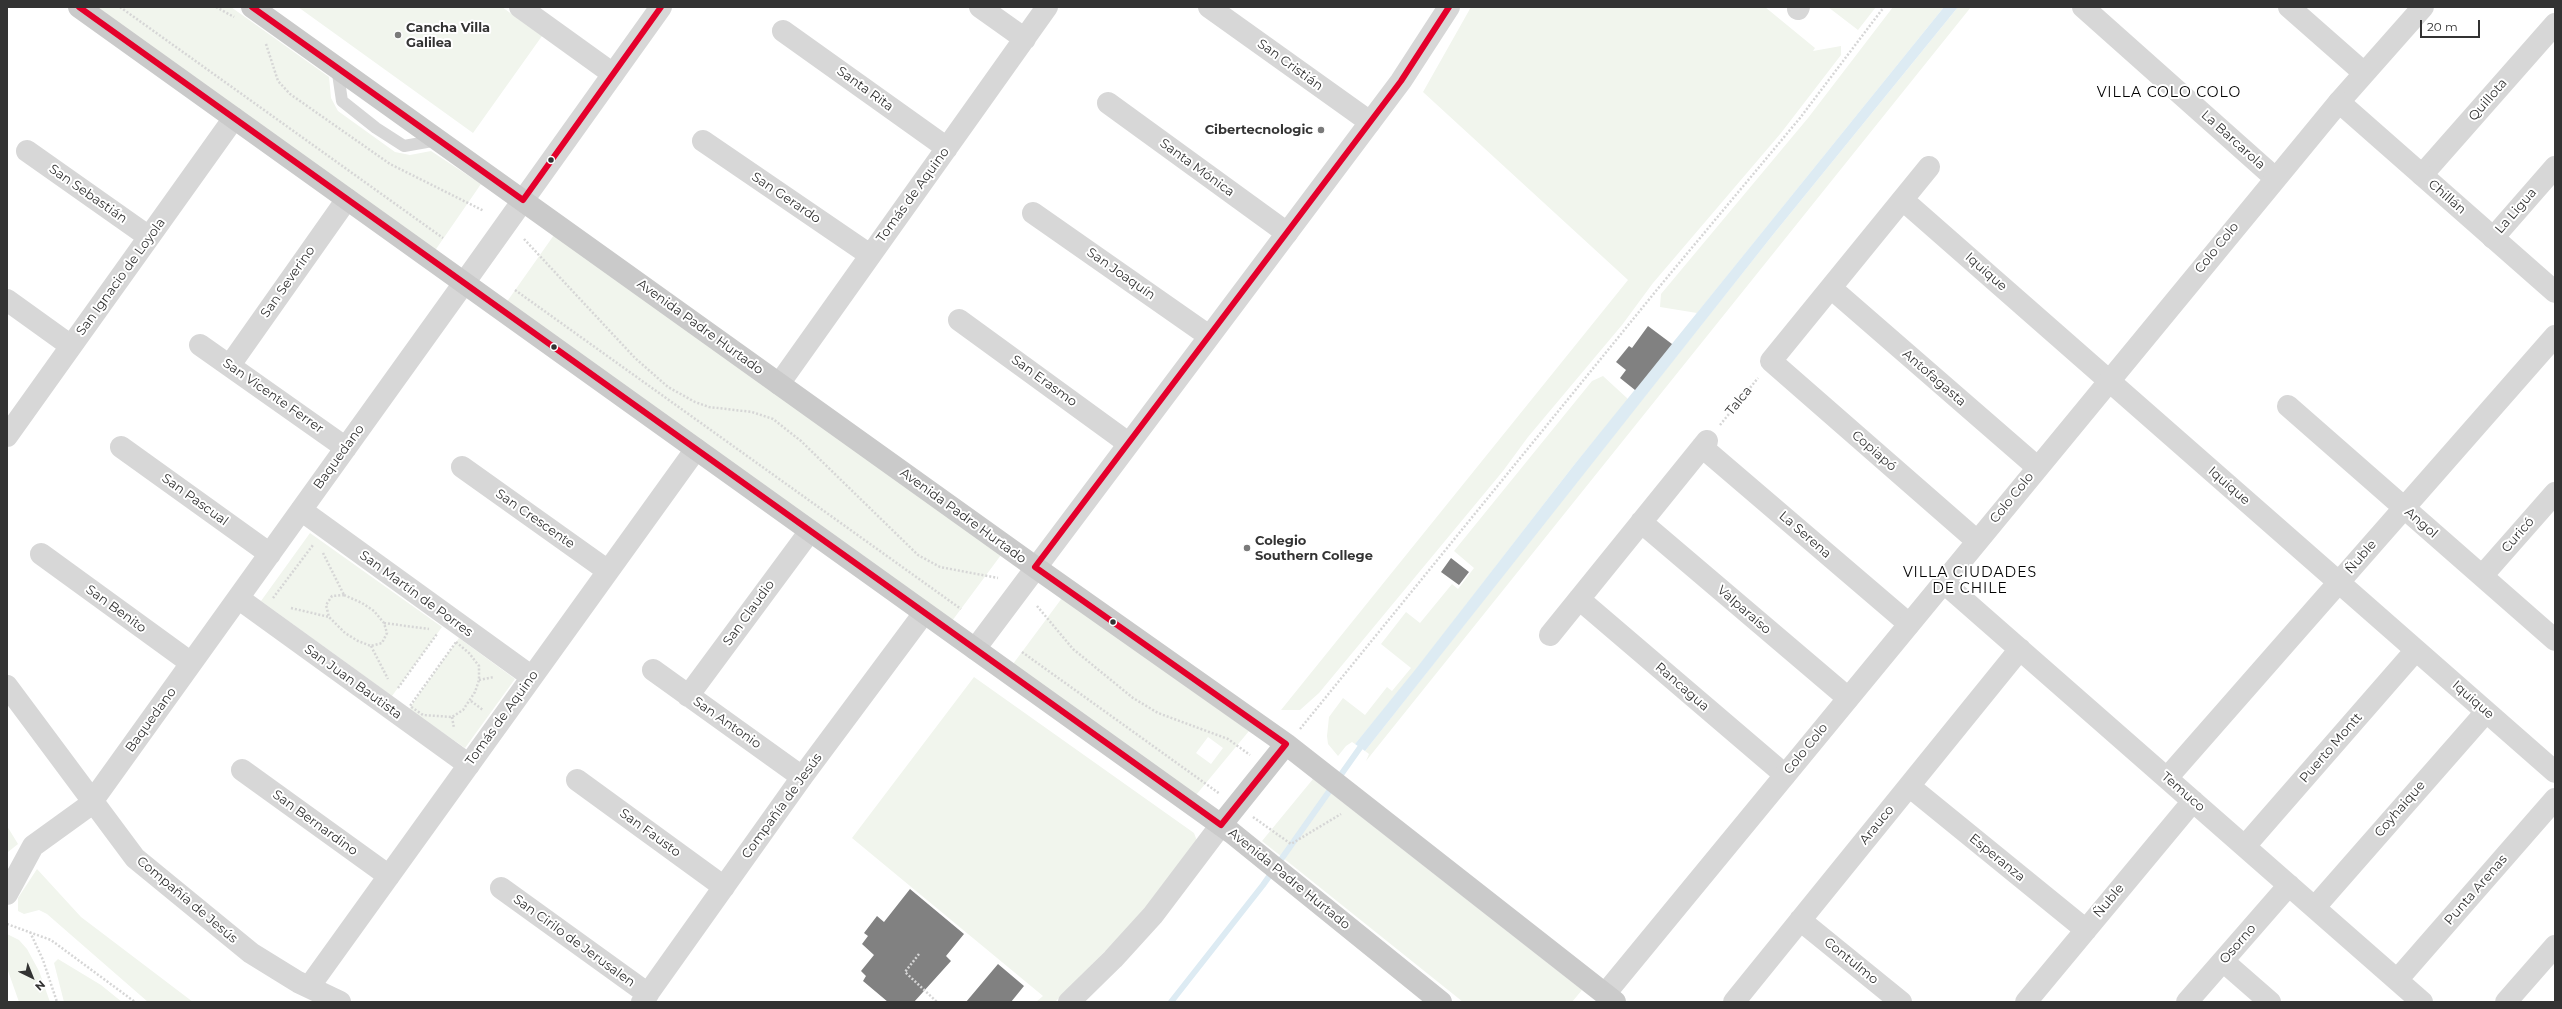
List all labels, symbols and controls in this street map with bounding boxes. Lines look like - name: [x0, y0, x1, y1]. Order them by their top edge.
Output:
- scale bar: [2422, 12, 2482, 38]
- text: 20 m: [2427, 19, 2458, 34]
- place label: Cancha Villa Galilea: [406, 20, 490, 51]
- marker: Cancha Villa Galilea: [393, 30, 403, 40]
- street label: San Cristián: [1254, 36, 1326, 94]
- street label: Santa Rita: [834, 63, 896, 115]
- street label: Quillota: [2465, 76, 2511, 124]
- district label: VILLA COLO COLO: [2097, 85, 2241, 101]
- street label: La Barcarola: [2198, 107, 2268, 173]
- place label: Cibertecnologic: [1205, 122, 1313, 138]
- marker: Cibertecnologic: [1316, 125, 1326, 135]
- street label: Santa Mónica: [1157, 136, 1237, 200]
- street label: Tomás de Aquino: [873, 145, 953, 245]
- unlabelled marker: [546, 155, 556, 165]
- street label: San Sebastián: [46, 161, 130, 227]
- street label: San Gerardo: [748, 169, 824, 227]
- street label: Chillán: [2425, 176, 2469, 218]
- street label: La Ligua: [2492, 185, 2540, 237]
- street label: San Ignacio de Loyola: [73, 215, 169, 339]
- street label: Colo Colo: [2192, 219, 2242, 277]
- street label: San Severino: [258, 243, 318, 321]
- street label: San Joaquín: [1084, 245, 1158, 303]
- street label: Iquique: [1962, 250, 2010, 294]
- street label: Avenida Padre Hurtado: [634, 276, 766, 378]
- unlabelled marker: [549, 342, 559, 352]
- street label: Antofagasta: [1899, 346, 1969, 410]
- street label: San Erasmo: [1008, 352, 1080, 410]
- street label: San Vicente Ferrer: [220, 355, 326, 437]
- street label: Talca: [1722, 383, 1756, 419]
- street label: Baquedano: [310, 422, 368, 492]
- street label: Copiapó: [1848, 427, 1900, 475]
- street label: Iquique: [2205, 464, 2253, 508]
- street label: Avenida Padre Hurtado: [897, 465, 1029, 567]
- street label: Colo Colo: [1987, 469, 2037, 527]
- street label: San Pascual: [159, 471, 231, 529]
- street label: San Crescente: [492, 486, 578, 552]
- street label: Angol: [2401, 504, 2441, 542]
- street label: La Serena: [1776, 508, 1834, 562]
- street label: Curicó: [2498, 514, 2538, 556]
- place label: Colegio Southern College: [1255, 533, 1373, 564]
- street label: Ñuble: [2342, 537, 2380, 577]
- marker: Colegio Southern College: [1242, 543, 1252, 553]
- street label: San Martín de Porres: [356, 548, 476, 640]
- district label: VILLA CIUDADES DE CHILE: [1903, 565, 2037, 598]
- street label: San Claudio: [720, 577, 778, 649]
- street label: San Benito: [83, 582, 149, 636]
- street label: Valparaíso: [1714, 582, 1774, 638]
- unlabelled marker: [1108, 617, 1118, 627]
- street label: San Juan Bautista: [301, 641, 405, 723]
- street label: Rancagua: [1652, 659, 1712, 715]
- street label: Tomás de Aquino: [462, 668, 542, 768]
- street label: Iquique: [2449, 678, 2497, 722]
- street label: Baquedano: [122, 685, 180, 755]
- street label: San Antonio: [690, 694, 764, 752]
- street label: Puerto Montt: [2296, 710, 2366, 786]
- street label: Colo Colo: [1781, 720, 1831, 778]
- street label: Compañía de Jesús: [739, 750, 825, 862]
- street label: Temuco: [2158, 769, 2208, 815]
- street label: Coyhaique: [2371, 778, 2429, 840]
- street label: San Bernardino: [269, 787, 361, 859]
- street label: Arauco: [1857, 802, 1897, 848]
- street label: San Fausto: [616, 806, 684, 860]
- street label: Avenida Padre Hurtado: [1225, 825, 1353, 933]
- street label: Esperanza: [1966, 831, 2028, 885]
- street label: Punta Arenas: [2441, 852, 2511, 928]
- street label: Compañía de Jesús: [134, 853, 240, 947]
- street label: Ñuble: [2090, 881, 2128, 921]
- street label: San Cirilo de Jerusalen: [510, 892, 638, 990]
- street label: Osorno: [2217, 921, 2259, 967]
- street label: Contulmo: [1821, 934, 1881, 988]
- north arrow: [12, 957, 52, 997]
- text: N: [32, 978, 48, 994]

